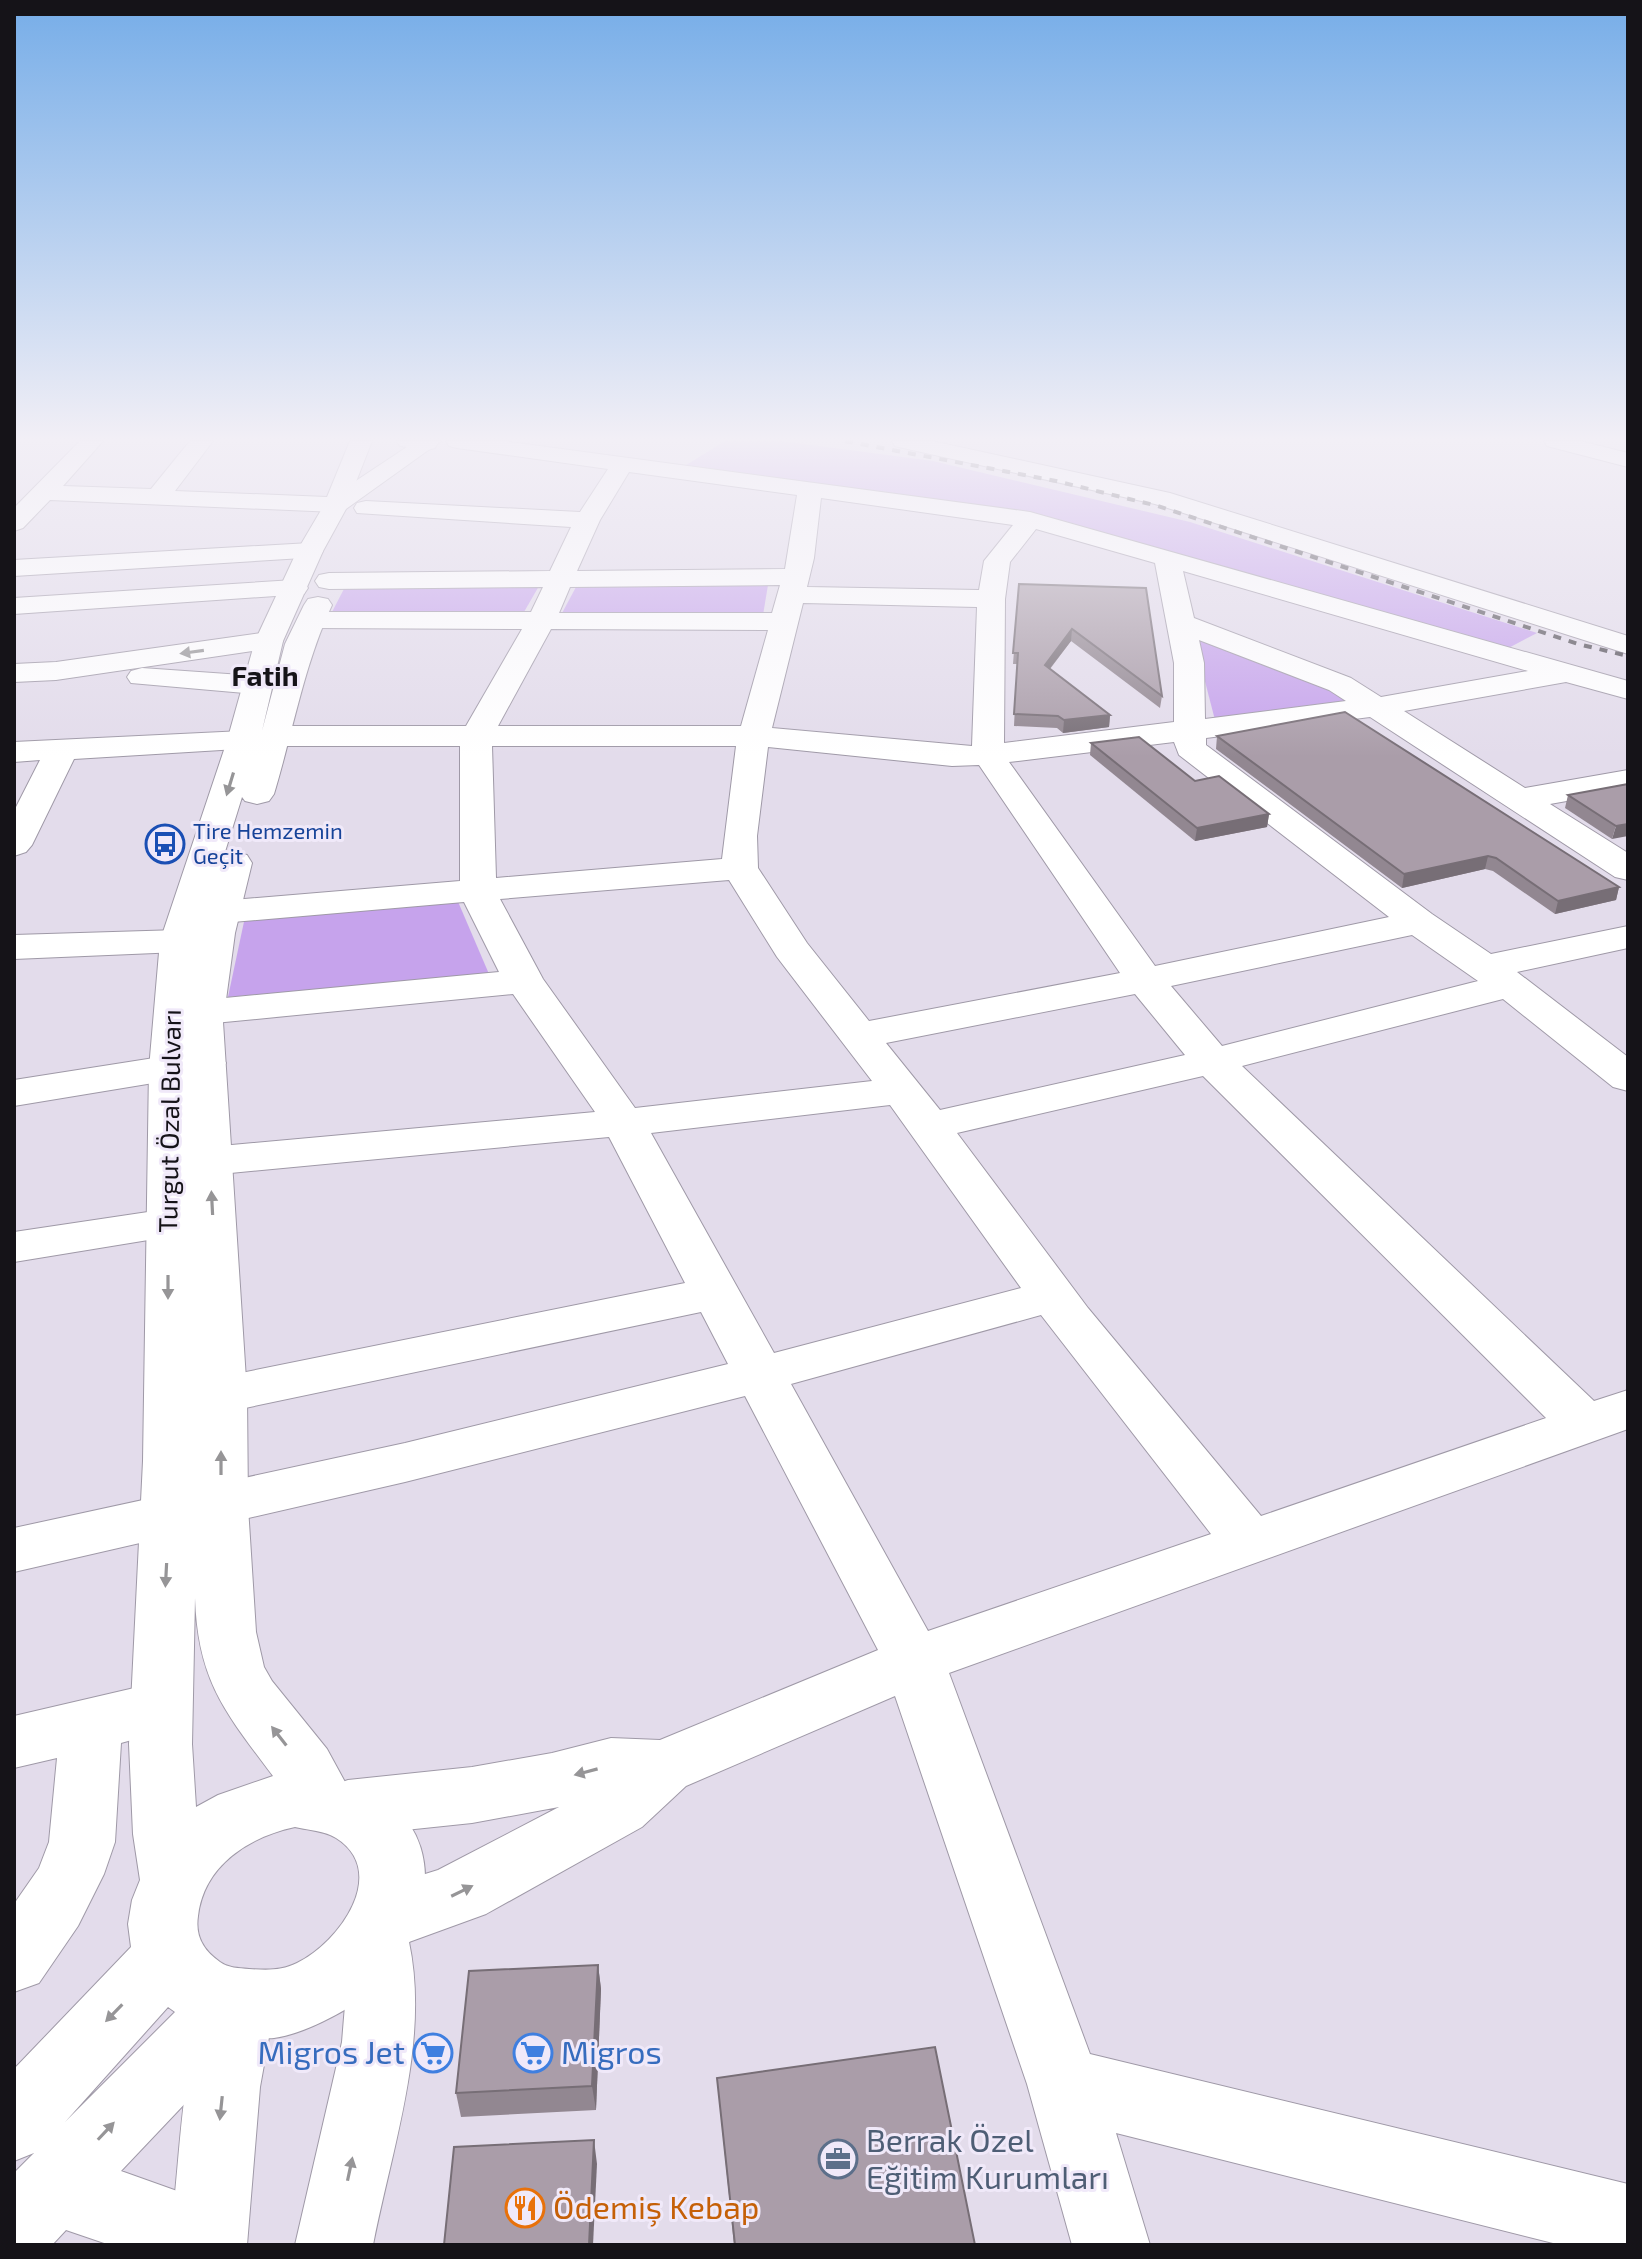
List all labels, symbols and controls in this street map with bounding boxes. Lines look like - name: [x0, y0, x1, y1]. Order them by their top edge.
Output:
- one-way arrow: [179, 646, 204, 659]
- district label: Fatih: [231, 658, 299, 692]
- one-way arrow: [223, 772, 235, 796]
- place label: Tire Hemzemin Geçit: [193, 817, 343, 870]
- bus stop icon: Tire Hemzemin Geçit: [144, 823, 186, 865]
- street label: Turgut Özal Bulvarı: [151, 1009, 186, 1233]
- one-way arrow: [205, 1190, 218, 1215]
- one-way arrow: [162, 1275, 174, 1300]
- one-way arrow: [215, 1450, 227, 1475]
- one-way arrow: [160, 1563, 173, 1588]
- one-way arrow: [271, 1726, 288, 1746]
- one-way arrow: [573, 1766, 598, 1778]
- one-way arrow: [450, 1884, 474, 1898]
- one-way arrow: [105, 2003, 124, 2022]
- place label: Migros Jet: [258, 2032, 405, 2070]
- supermarket icon: Migros Jet: [412, 2032, 454, 2074]
- supermarket icon: Migros: [512, 2032, 554, 2074]
- place label: Migros: [561, 2032, 662, 2070]
- one-way arrow: [214, 2096, 227, 2121]
- place label: Berrak Özel Eğitim Kurumları: [866, 2120, 1109, 2195]
- one-way arrow: [97, 2122, 115, 2141]
- office icon: Berrak Özel Eğitim Kurumları: [817, 2138, 859, 2180]
- one-way arrow: [344, 2156, 357, 2181]
- restaurant icon: Ödemiş Kebap: [504, 2187, 546, 2229]
- place label: Ödemiş Kebap: [553, 2187, 759, 2227]

